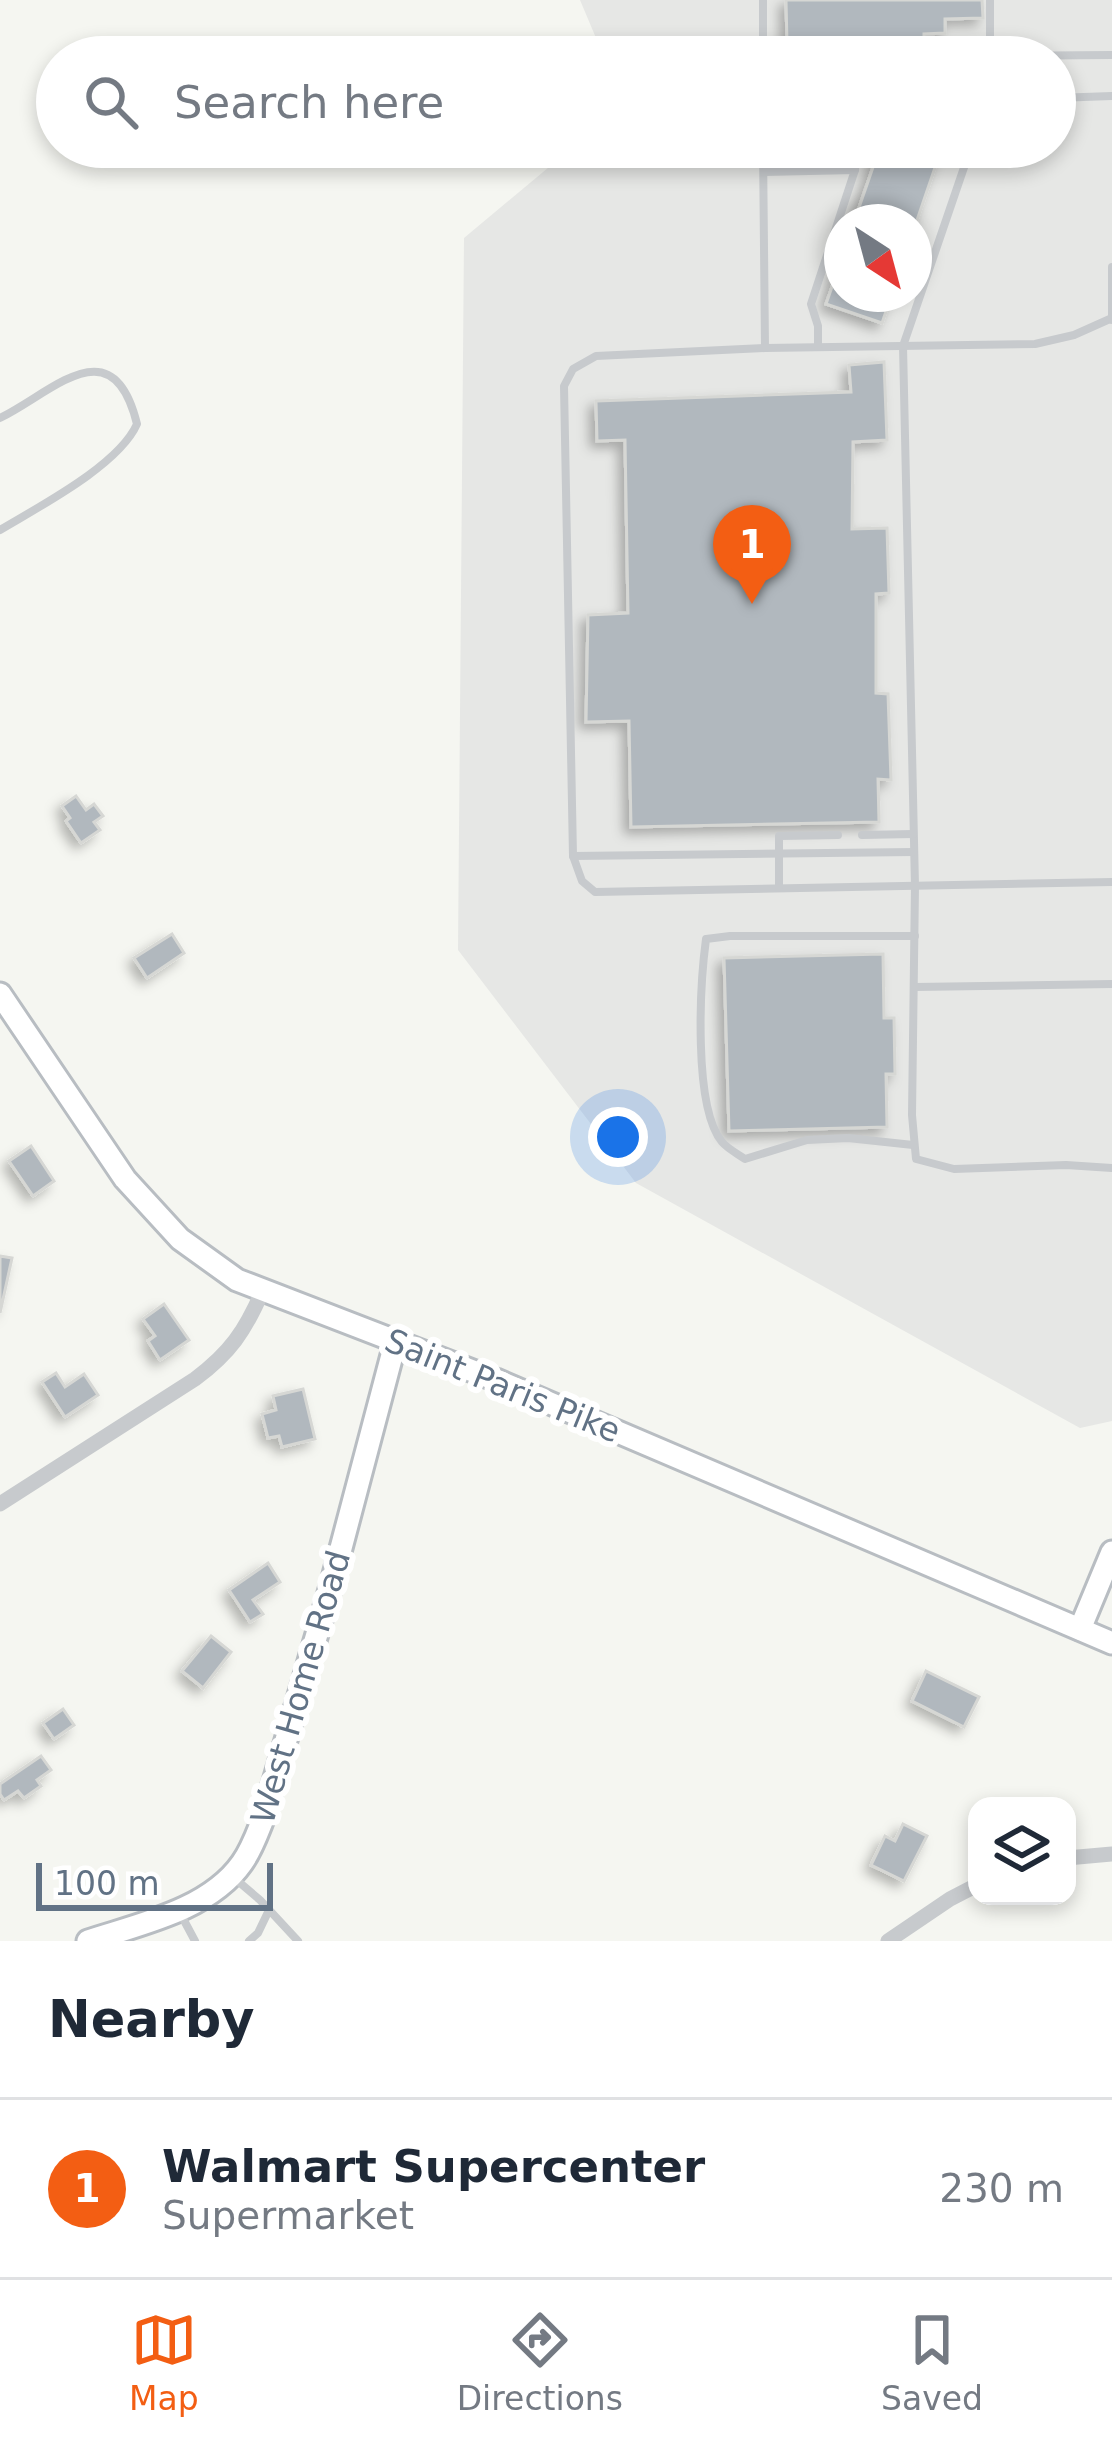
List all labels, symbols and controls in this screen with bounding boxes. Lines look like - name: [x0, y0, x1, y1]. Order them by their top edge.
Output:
- search box: [36, 36, 1076, 168]
- icon: search: [78, 69, 144, 135]
- text: Search here: [174, 76, 444, 129]
- north arrow: [824, 204, 932, 312]
- pin: 1: [713, 505, 791, 604]
- your location: [588, 1107, 648, 1167]
- street label: Saint Paris Pike: [379, 1320, 626, 1450]
- street label: West Home Road: [243, 1546, 358, 1828]
- map controls: [968, 1797, 1076, 1905]
- button: layers: [968, 1797, 1076, 1905]
- scale bar: [36, 1857, 273, 1910]
- text: 100 m: [54, 1864, 160, 1903]
- text: Nearby: [48, 1990, 255, 2049]
- text: Walmart Supercenter: [162, 2140, 705, 2193]
- text: 1: [73, 2166, 101, 2211]
- text: 230 m: [939, 2166, 1064, 2211]
- text: Supermarket: [162, 2193, 414, 2238]
- tab: Map: [129, 2307, 199, 2418]
- tab: Directions: [457, 2307, 623, 2418]
- tab: Saved: [881, 2307, 983, 2418]

